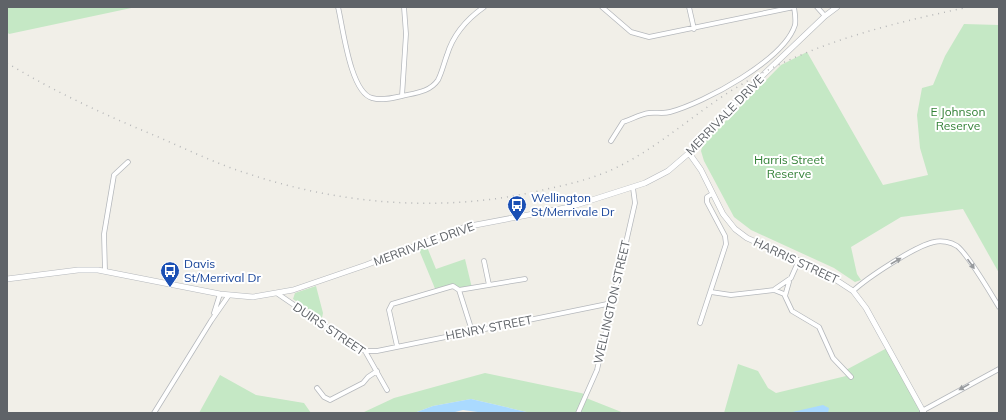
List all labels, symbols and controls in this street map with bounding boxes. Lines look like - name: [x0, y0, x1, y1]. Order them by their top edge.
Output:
- street label: MERRIVALE DRIVE: [682, 71, 767, 158]
- park label: E Johnson Reserve: [931, 104, 985, 133]
- park label: Harris Street Reserve: [754, 152, 824, 181]
- place label: Wellington St/Merrivale Dr: [531, 190, 615, 219]
- bus stop icon: Wellington St/Merrivale Dr: [506, 194, 528, 222]
- street label: MERRIVALE DRIVE: [371, 218, 476, 269]
- street label: HARRIS STREET: [751, 234, 842, 287]
- street label: WELLINGTON STREET: [590, 238, 633, 365]
- place label: Davis St/Merrival Dr: [184, 256, 261, 285]
- one-way arrow: [890, 258, 902, 265]
- one-way arrow: [967, 258, 975, 269]
- bus stop icon: Davis St/Merrival Dr: [159, 260, 181, 288]
- street label: DUIRS STREET: [290, 299, 369, 359]
- street label: HENRY STREET: [444, 312, 534, 343]
- one-way arrow: [958, 384, 970, 391]

